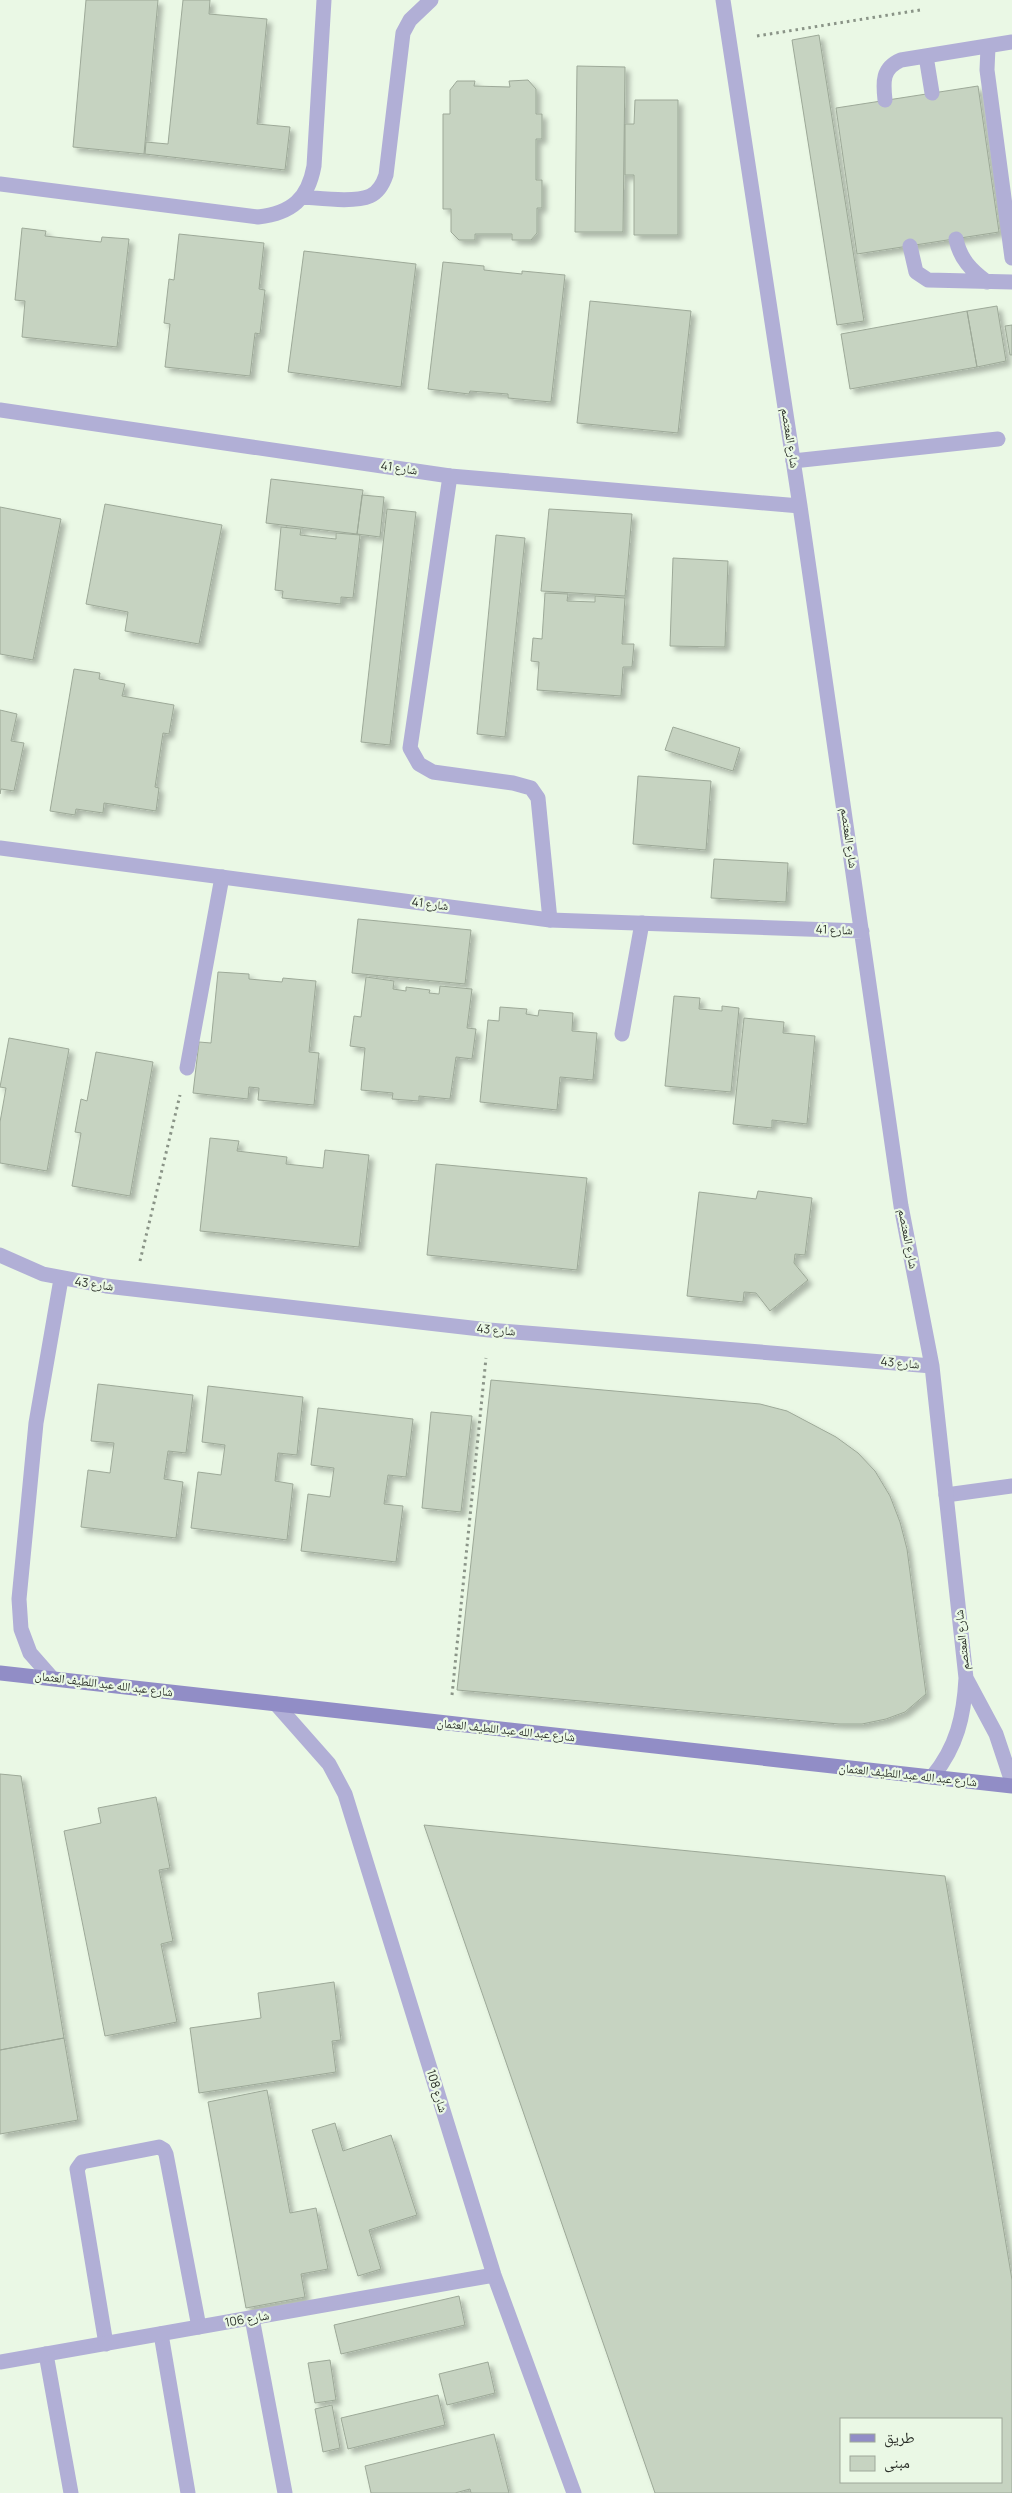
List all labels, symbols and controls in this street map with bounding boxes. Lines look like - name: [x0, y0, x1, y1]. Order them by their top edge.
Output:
- street label: شارع المعتصم: [777, 407, 804, 469]
- street label: شارع 41: [380, 457, 419, 479]
- street label: شارع المعتصم: [837, 807, 862, 869]
- street label: شارع 41: [411, 893, 450, 914]
- street label: شارع 41: [815, 920, 853, 939]
- street label: شارع المعتصم: [894, 1208, 923, 1270]
- street label: شارع 43: [74, 1272, 115, 1295]
- street label: شارع 43: [476, 1319, 516, 1340]
- street label: شارع 43: [880, 1352, 920, 1373]
- street label: شارع المعتصم: [950, 1609, 973, 1671]
- street label: شارع عبد الله عبد اللطيف العثمان: [34, 1667, 174, 1700]
- street label: شارع عبد الله عبد اللطيف العثمان: [436, 1714, 576, 1745]
- street label: شارع عبد الله عبد اللطيف العثمان: [838, 1759, 978, 1790]
- street label: شارع 108: [423, 2067, 452, 2115]
- street label: شارع 106: [223, 2306, 270, 2331]
- legend: [840, 2418, 1002, 2483]
- text: طريق: [884, 2427, 915, 2448]
- text: مبنى: [884, 2452, 910, 2473]

